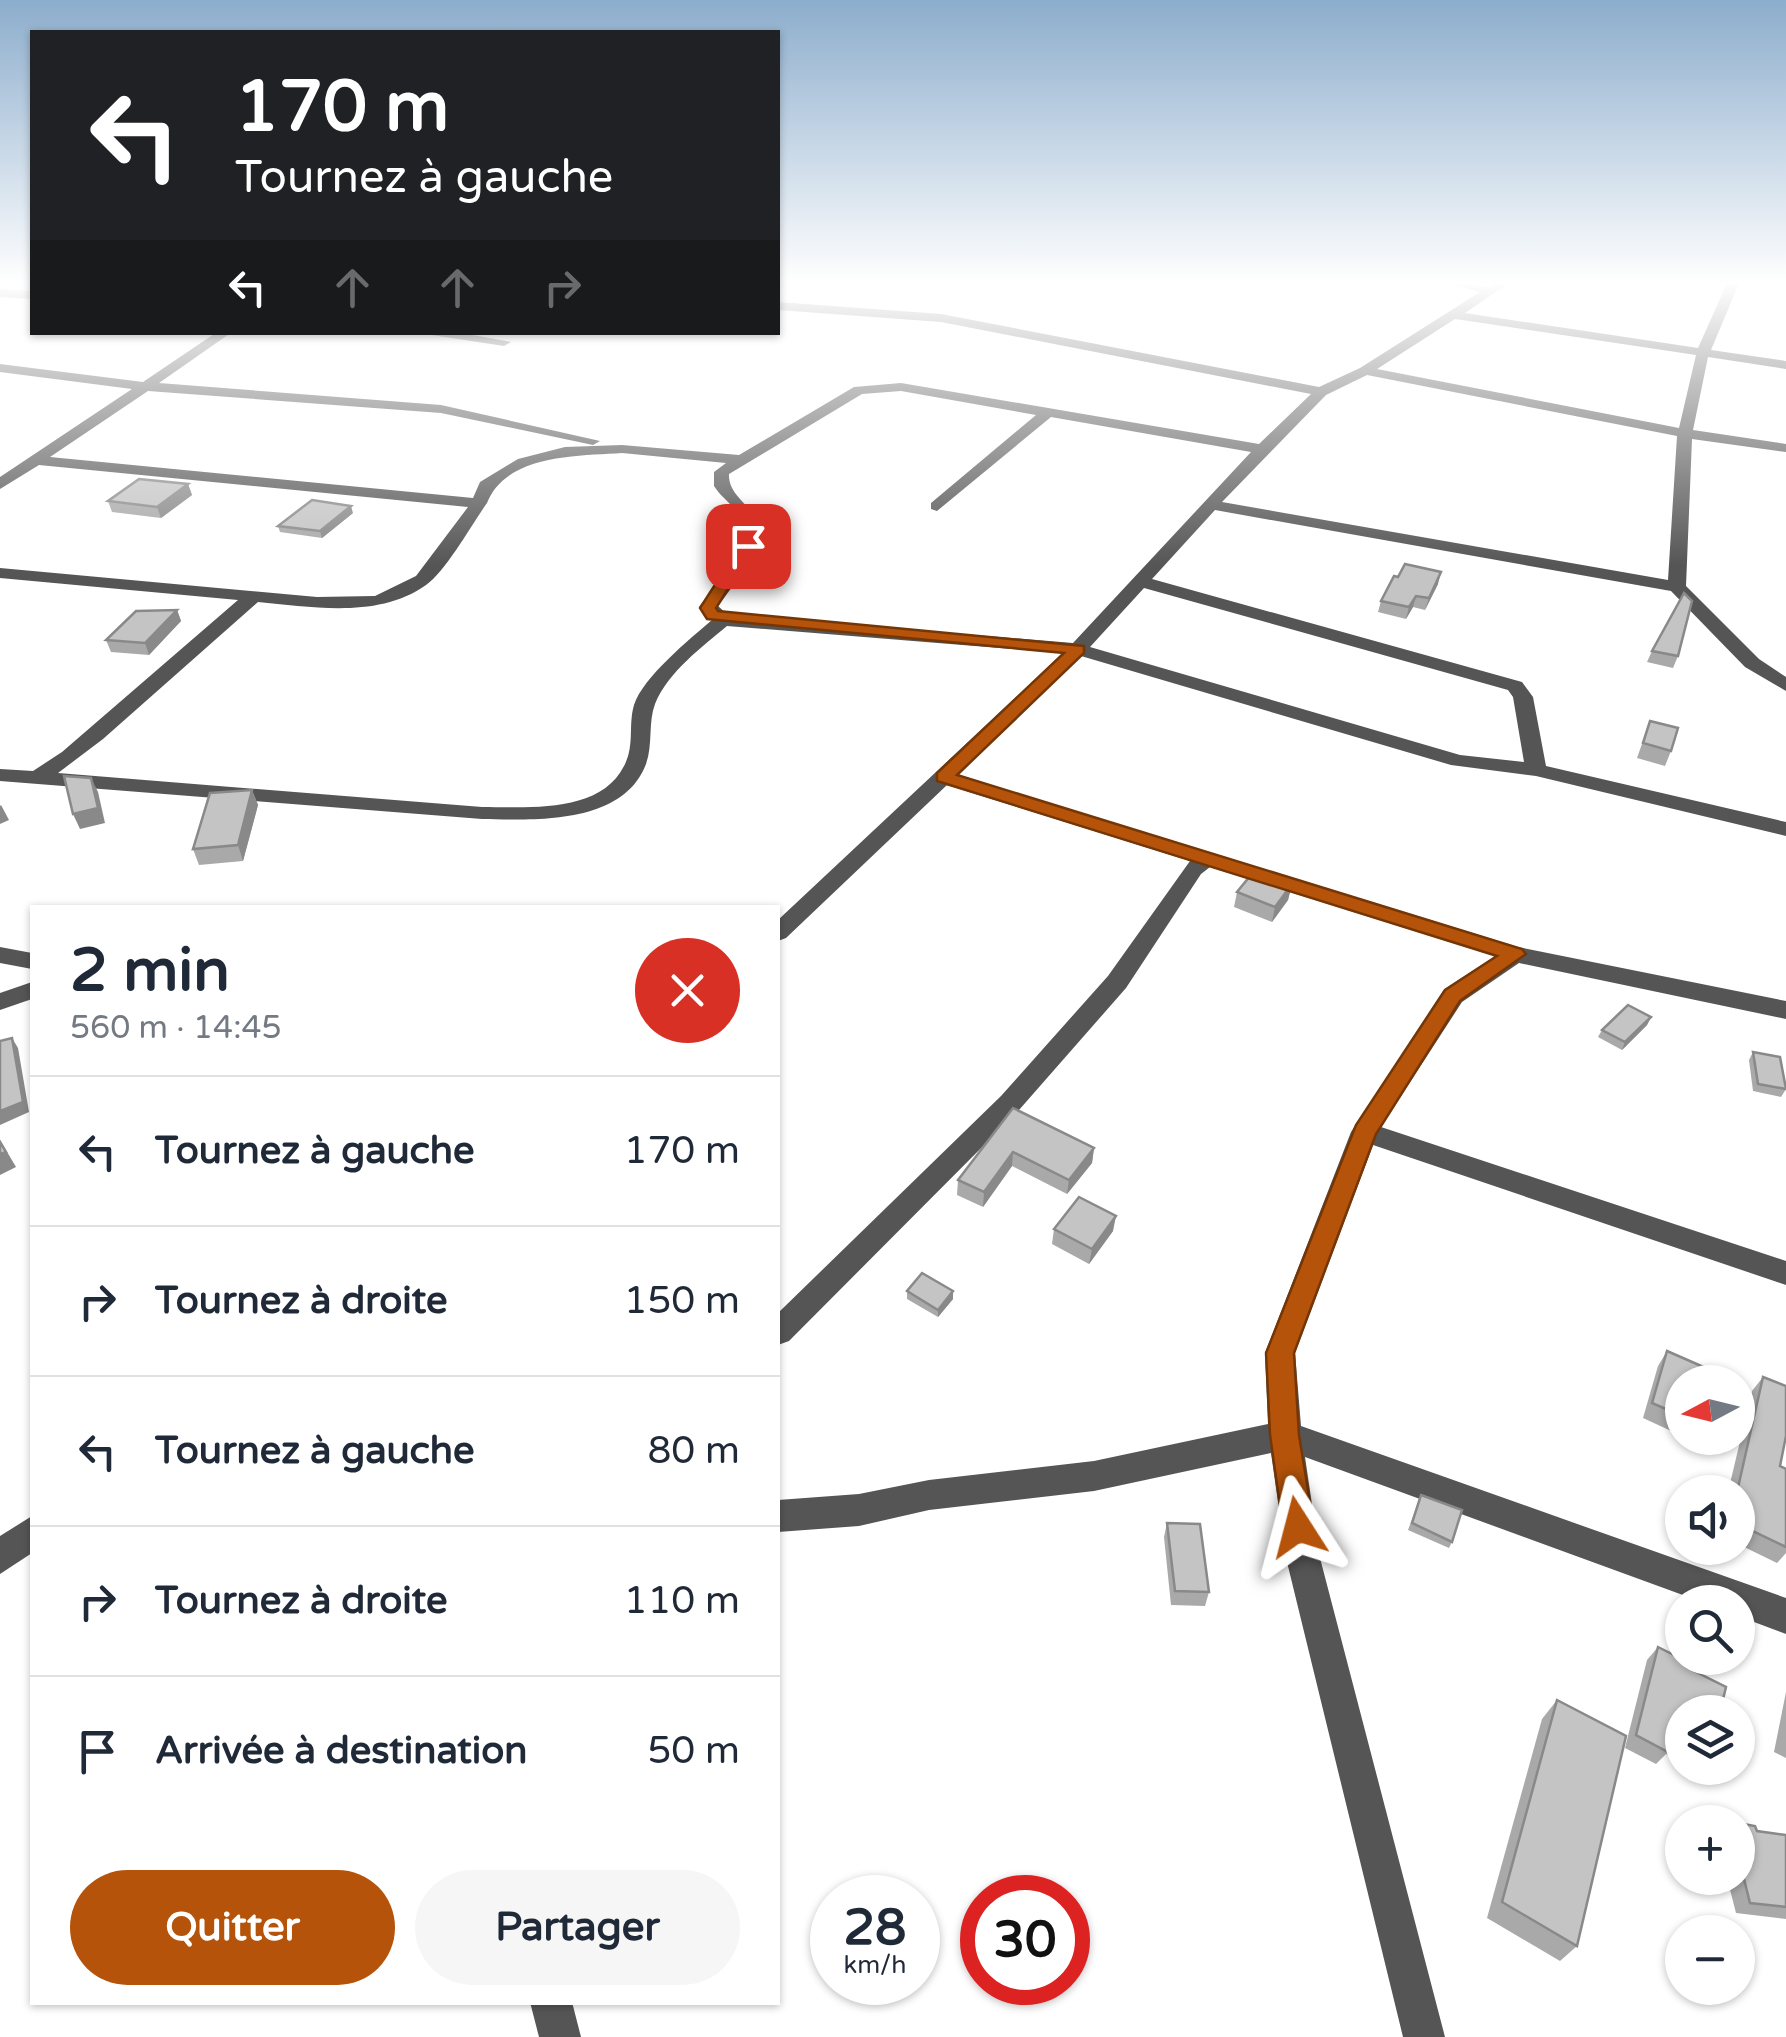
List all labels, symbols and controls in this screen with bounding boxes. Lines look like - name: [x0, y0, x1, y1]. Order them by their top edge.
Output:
- text: 170 m: [235, 66, 449, 150]
- icon: left: [70, 70, 200, 200]
- text: Tournez à gauche: [235, 151, 613, 205]
- icon: left: [220, 260, 275, 315]
- icon: ahead: [325, 260, 380, 315]
- icon: ahead: [430, 260, 485, 315]
- icon: right: [535, 260, 590, 315]
- pin: [706, 504, 791, 589]
- icon: arrive: [721, 519, 776, 574]
- text: 2 min: [70, 935, 230, 1007]
- button: close: [635, 938, 740, 1043]
- text: 560 m · 14:45: [70, 1009, 282, 1047]
- icon: left: [70, 1124, 125, 1179]
- text: Tournez à gauche: [155, 1128, 474, 1174]
- text: 170 m: [624, 1128, 740, 1174]
- icon: right: [70, 1274, 125, 1329]
- text: Tournez à droite: [155, 1278, 448, 1324]
- text: 150 m: [624, 1278, 740, 1324]
- north arrow: [1665, 1365, 1755, 1455]
- map controls: [1665, 1365, 1755, 2005]
- icon: left: [70, 1424, 125, 1479]
- text: Tournez à gauche: [155, 1428, 474, 1474]
- text: 80 m: [648, 1428, 740, 1474]
- position arrow: [1246, 1475, 1350, 1579]
- button: sound: [1665, 1475, 1755, 1565]
- icon: right: [70, 1574, 125, 1629]
- text: Tournez à droite: [155, 1578, 448, 1624]
- text: 110 m: [624, 1578, 740, 1624]
- button: search: [1665, 1585, 1755, 1675]
- button: layers: [1665, 1695, 1755, 1785]
- icon: arrive: [70, 1724, 125, 1779]
- text: Arrivée à destination: [155, 1728, 528, 1774]
- text: 50 m: [648, 1728, 740, 1774]
- button: +: [1665, 1805, 1755, 1895]
- button: Quitter: [70, 1870, 395, 1985]
- button: Partager: [415, 1870, 740, 1985]
- speed limit sign: 30: [960, 1875, 1090, 2005]
- text: 28: [844, 1898, 906, 1958]
- button: −: [1665, 1915, 1755, 2005]
- text: km/h: [844, 1950, 906, 1980]

